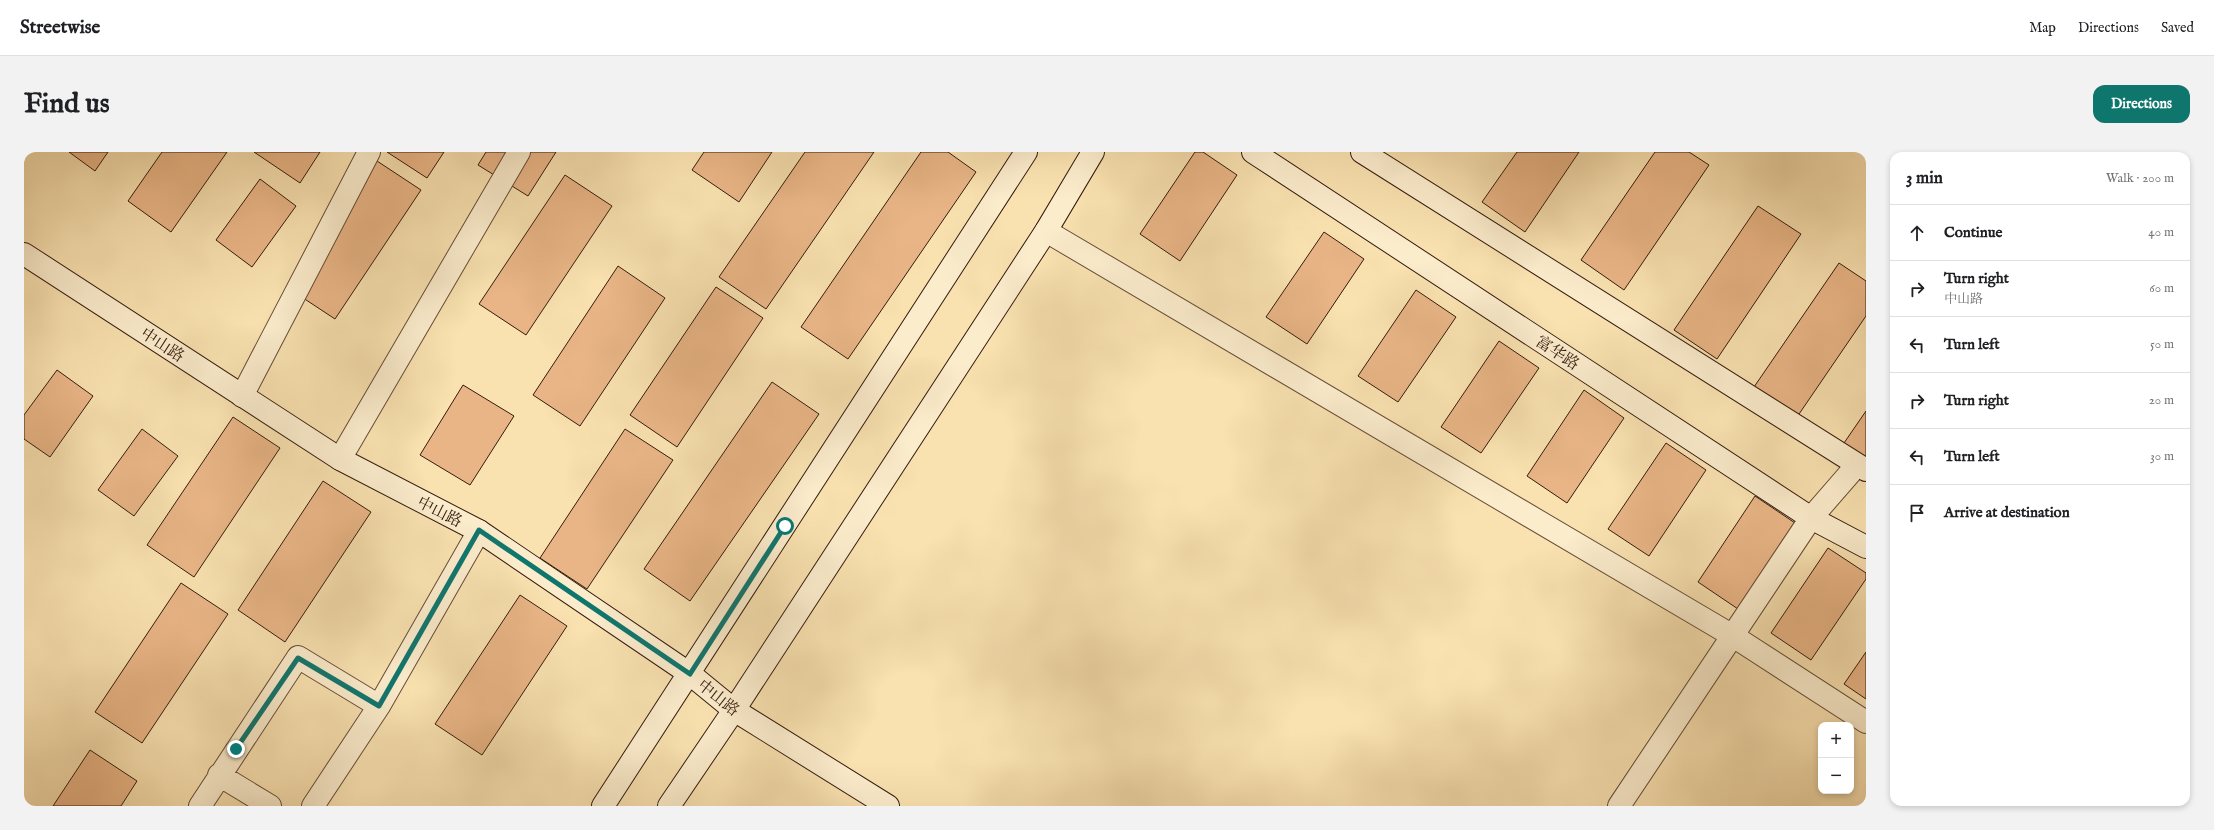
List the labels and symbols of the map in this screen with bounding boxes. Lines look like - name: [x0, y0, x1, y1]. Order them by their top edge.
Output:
- street label: 中山路: [136, 324, 187, 367]
- street label: 富华路: [1531, 332, 1582, 375]
- street label: 中山路: [413, 493, 465, 533]
- route start: [776, 517, 794, 535]
- street label: 中山路: [693, 676, 743, 721]
- route end: [227, 740, 245, 758]

